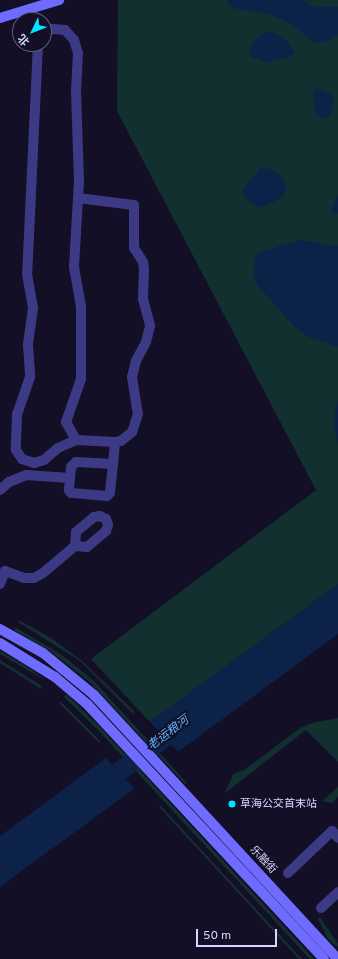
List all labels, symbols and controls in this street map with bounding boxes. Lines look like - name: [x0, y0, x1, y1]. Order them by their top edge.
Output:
- north arrow: [12, 12, 52, 52]
- text: 北: [15, 31, 33, 48]
- water label: 老运粮河: [145, 714, 193, 754]
- place label: 草海公交首末站: [240, 797, 317, 811]
- marker: 草海公交首末站: [227, 799, 237, 809]
- street label: 乐融街: [247, 843, 279, 877]
- scale bar: [198, 921, 279, 947]
- text: 50 m: [203, 928, 231, 944]

